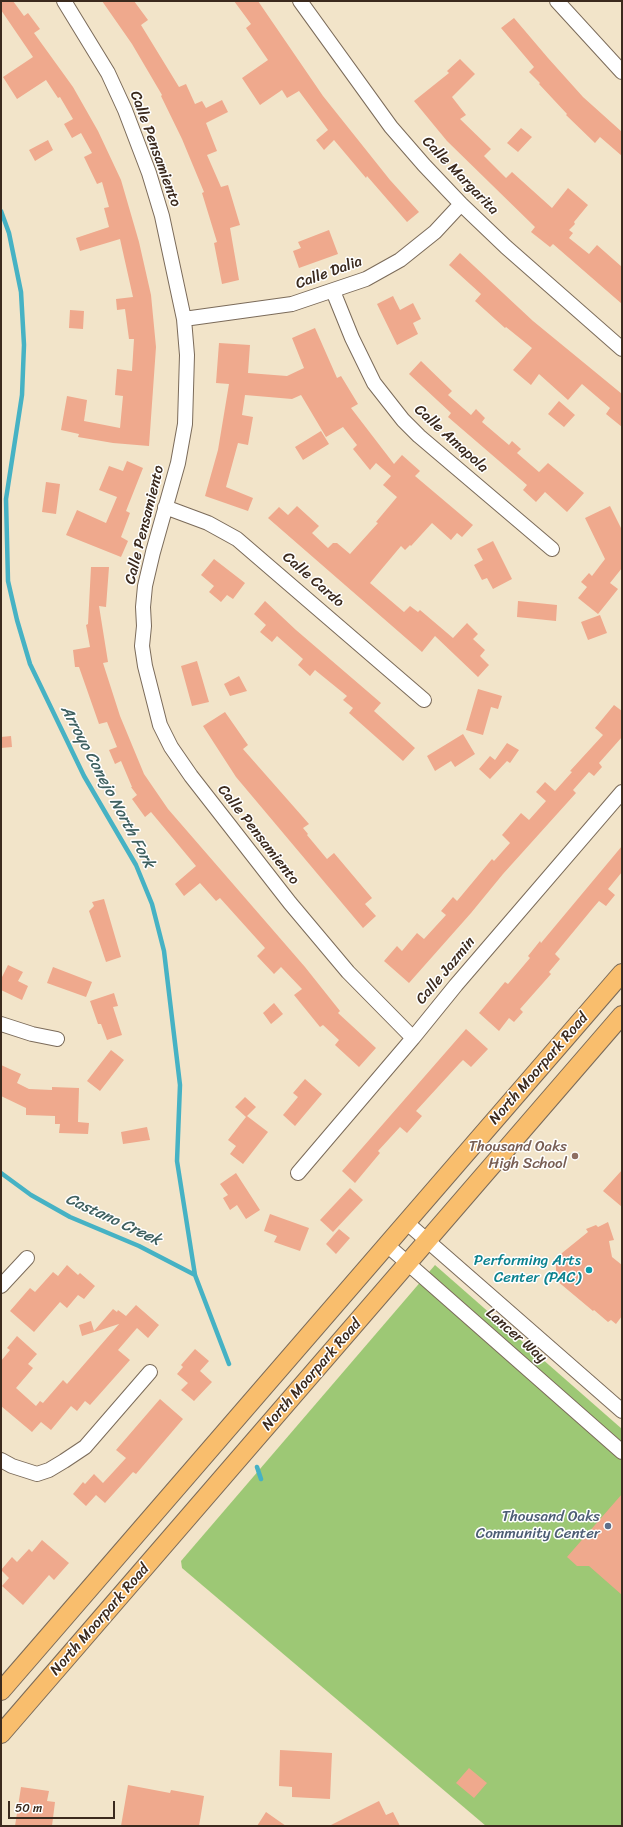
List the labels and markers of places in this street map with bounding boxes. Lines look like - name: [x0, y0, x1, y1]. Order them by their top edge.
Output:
- place label: Thousand Oaks High School: [469, 1138, 567, 1173]
- marker: Thousand Oaks High School: [570, 1151, 580, 1161]
- place label: Performing Arts Center (PAC): [474, 1252, 581, 1287]
- marker: Performing Arts Center (PAC): [584, 1265, 594, 1275]
- place label: Thousand Oaks Community Center: [476, 1508, 600, 1543]
- marker: Thousand Oaks Community Center: [603, 1521, 613, 1531]

